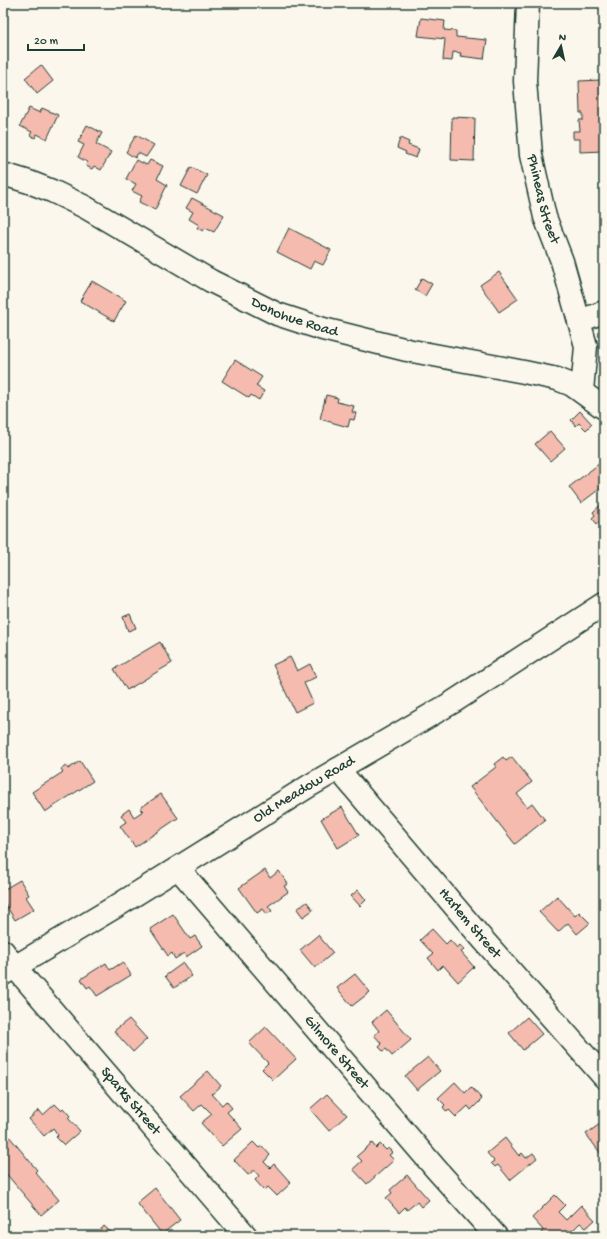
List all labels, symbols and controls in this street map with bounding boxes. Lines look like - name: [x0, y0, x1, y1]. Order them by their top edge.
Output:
- scale bar: [28, 26, 84, 52]
- north arrow: [541, 26, 581, 66]
- text: N: [558, 32, 567, 45]
- text: 20 m: [34, 35, 59, 49]
- street label: Phineas Street: [522, 152, 564, 248]
- street label: Donohue Road: [247, 293, 341, 342]
- street label: Old Meadow Road: [250, 752, 359, 828]
- street label: Harlem Street: [434, 885, 506, 964]
- street label: Gilmore Street: [300, 1012, 374, 1094]
- street label: Sparks Street: [96, 1064, 166, 1140]

